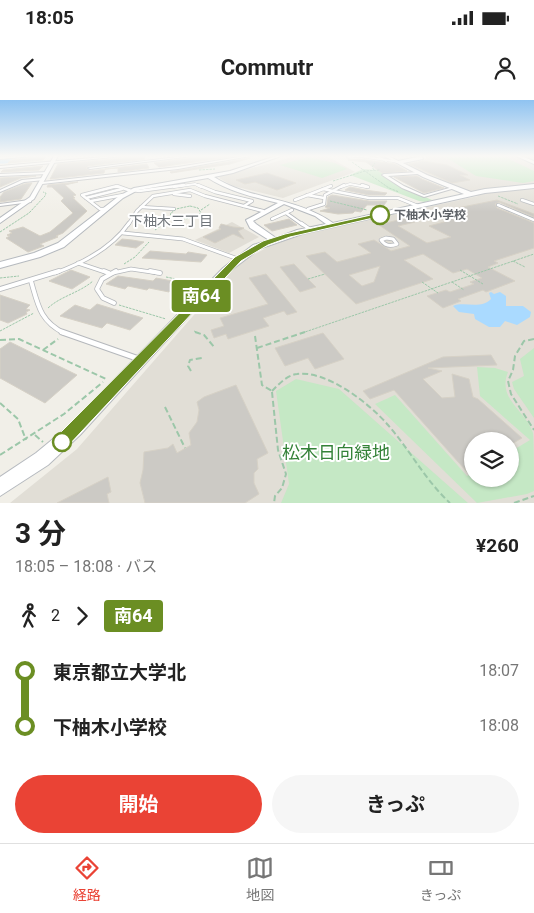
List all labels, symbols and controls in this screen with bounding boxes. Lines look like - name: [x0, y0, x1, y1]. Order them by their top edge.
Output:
- text: 18:05: [25, 6, 74, 29]
- icon: back: [15, 54, 43, 82]
- icon: person: [491, 54, 519, 82]
- text: Commutr: [221, 55, 313, 80]
- marker: 下柚木小学校: [370, 205, 390, 225]
- place label: 下柚木小学校: [394, 208, 466, 222]
- district label: 下柚木三丁目: [129, 213, 213, 229]
- line badge: 南64: [172, 280, 230, 312]
- text: 南64: [182, 285, 220, 306]
- unlabelled marker: [52, 432, 72, 452]
- map controls: [464, 432, 519, 487]
- button: layers: [464, 432, 519, 487]
- park label: 松木日向緑地: [282, 442, 390, 463]
- text: 3 分: [15, 517, 66, 550]
- text: ¥260: [476, 534, 519, 557]
- text: 18:05 – 18:08 · バス: [15, 557, 157, 576]
- icon: walk: [15, 602, 43, 630]
- icon: forward: [68, 602, 96, 630]
- text: 南64: [114, 605, 153, 626]
- text: 2: [51, 606, 60, 625]
- text: 東京都立大学北: [53, 661, 186, 684]
- text: 18:07: [479, 661, 519, 680]
- text: 下柚木小学校: [53, 716, 167, 739]
- text: 18:08: [479, 716, 519, 735]
- button: 開始: [15, 775, 262, 833]
- button: きっぷ: [272, 775, 519, 833]
- tab: 経路: [73, 854, 101, 904]
- tab: 地図: [246, 854, 274, 904]
- tab: きっぷ: [420, 854, 461, 904]

